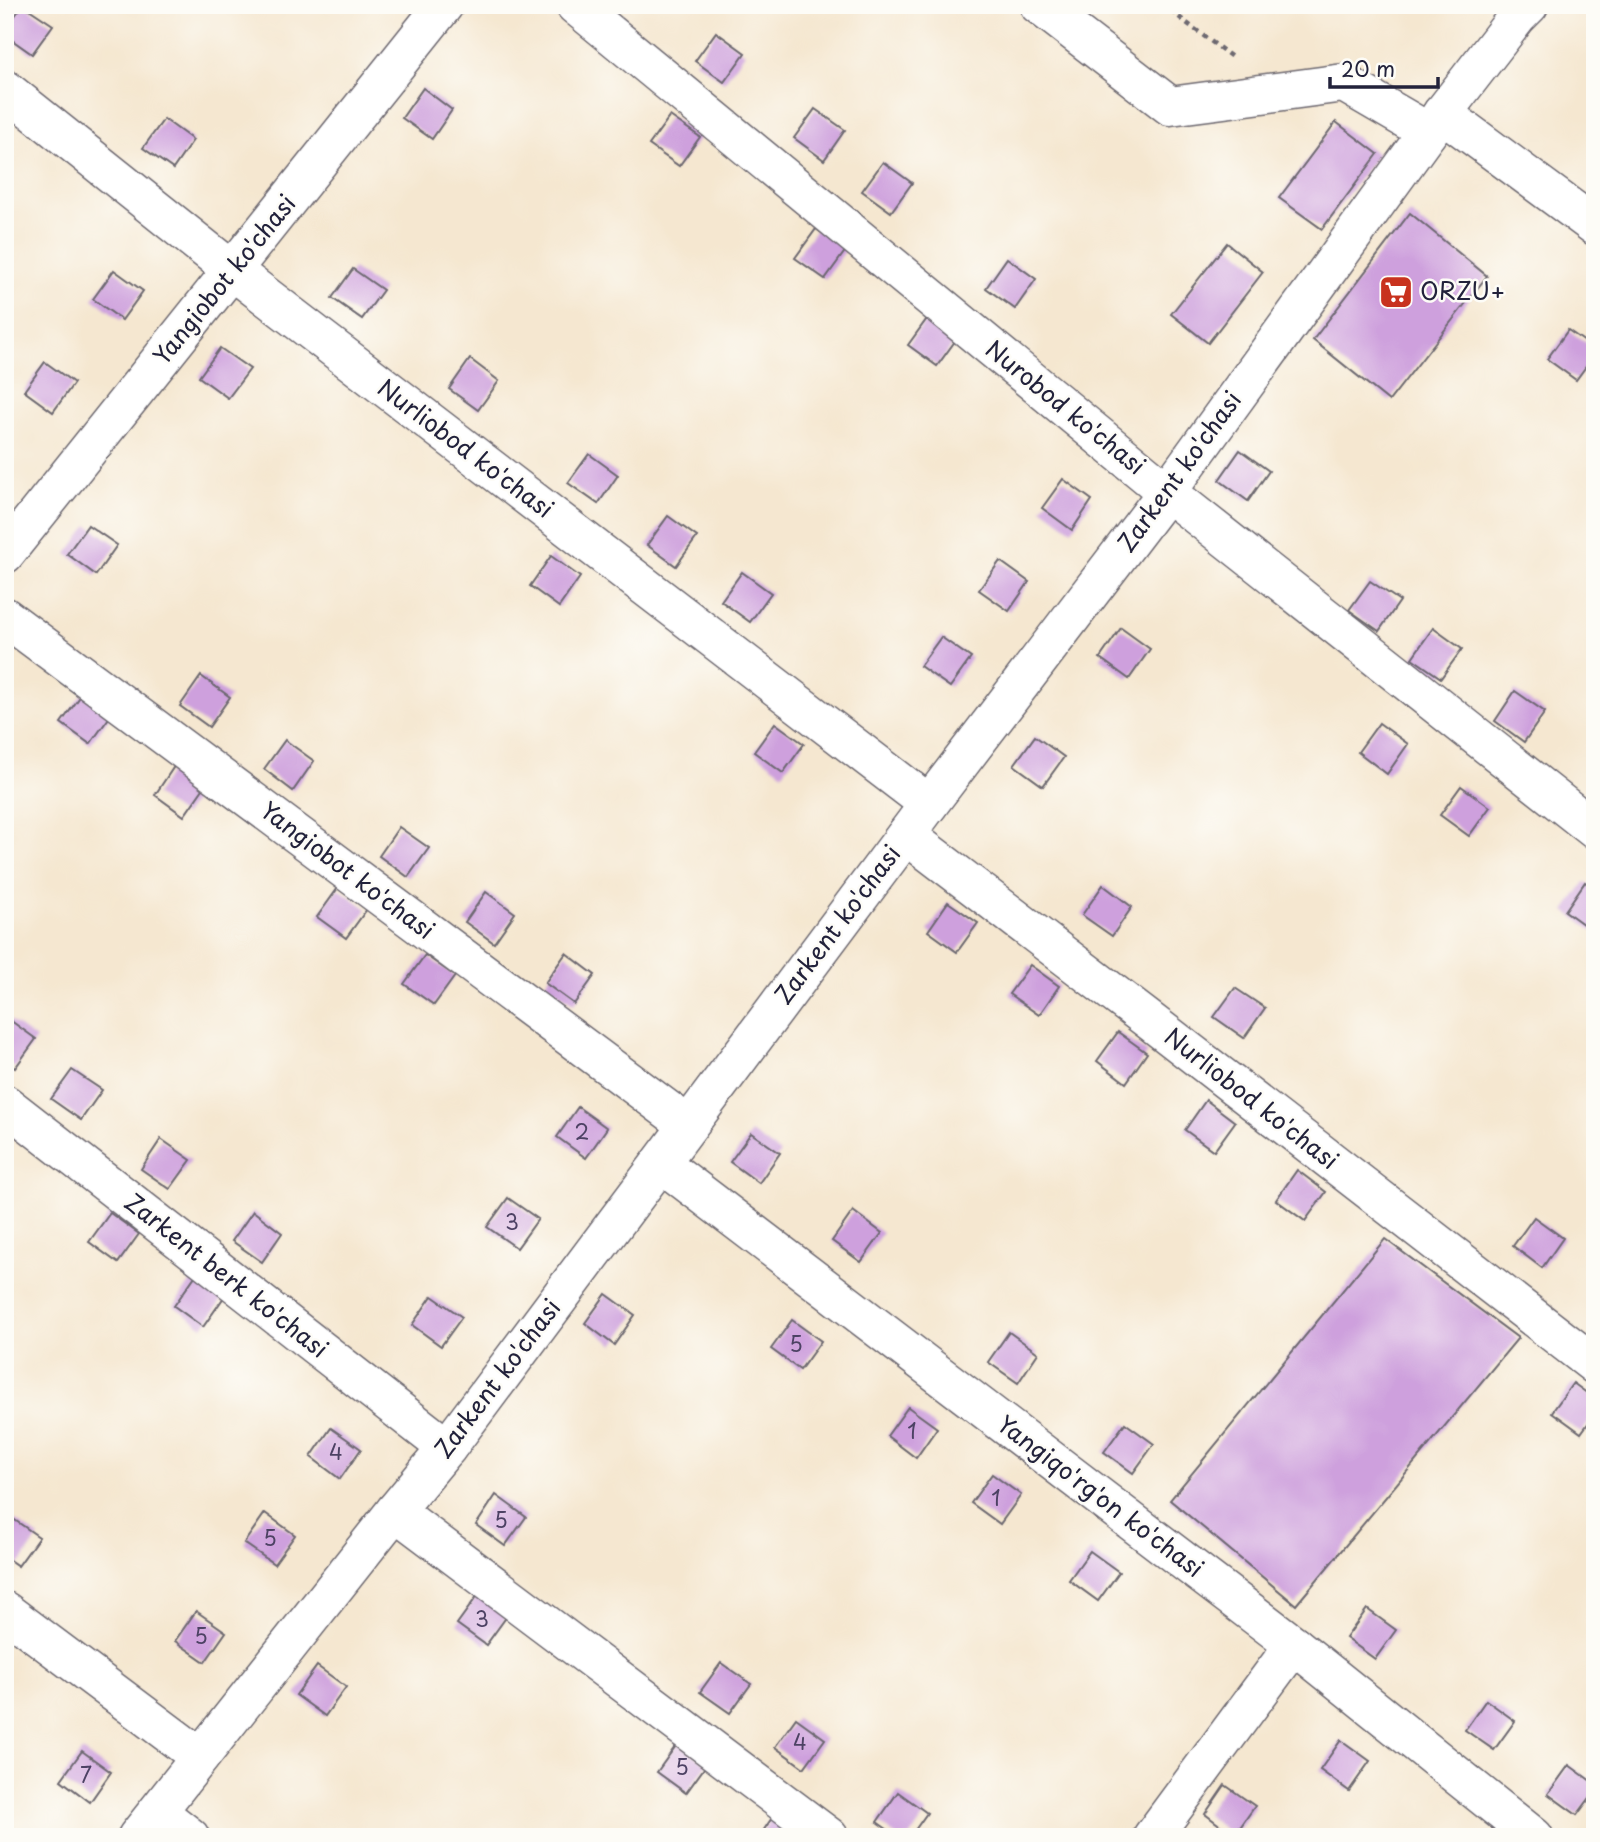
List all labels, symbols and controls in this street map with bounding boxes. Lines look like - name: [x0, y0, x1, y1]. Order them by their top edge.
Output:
- scale bar: [1330, 46, 1439, 90]
- text: 20 m: [1341, 52, 1395, 84]
- street label: Yangiobot ko'chasi: [143, 186, 303, 372]
- place label: ORZU+: [1420, 272, 1506, 308]
- supermarket icon: ORZU+: [1377, 273, 1415, 311]
- street label: Nurobod ko'chasi: [978, 331, 1154, 482]
- street label: Nurliobod ko'chasi: [371, 369, 562, 526]
- street label: Zarkent ko'chasi: [1108, 383, 1249, 559]
- street label: Yangiobot ko'chasi: [254, 792, 443, 947]
- street label: Zarkent ko'chasi: [765, 837, 908, 1011]
- street label: Nurliobod ko'chasi: [1157, 1018, 1347, 1177]
- house number: 2: [575, 1115, 589, 1147]
- street label: Zarkent berk ko'chasi: [118, 1183, 337, 1365]
- house number: 3: [505, 1205, 519, 1237]
- street label: Zarkent ko'chasi: [425, 1291, 568, 1465]
- house number: 5: [789, 1327, 803, 1359]
- street label: Yangiqo'rg'on ko'chasi: [990, 1406, 1212, 1585]
- house number: 1: [907, 1414, 917, 1446]
- house number: 4: [329, 1435, 343, 1467]
- house number: 1: [991, 1481, 1001, 1513]
- house number: 5: [494, 1503, 508, 1535]
- house number: 5: [263, 1521, 277, 1553]
- house number: 3: [475, 1602, 489, 1634]
- house number: 5: [194, 1619, 208, 1651]
- house number: 4: [793, 1725, 807, 1757]
- house number: 5: [675, 1750, 689, 1782]
- house number: 7: [80, 1758, 92, 1790]

